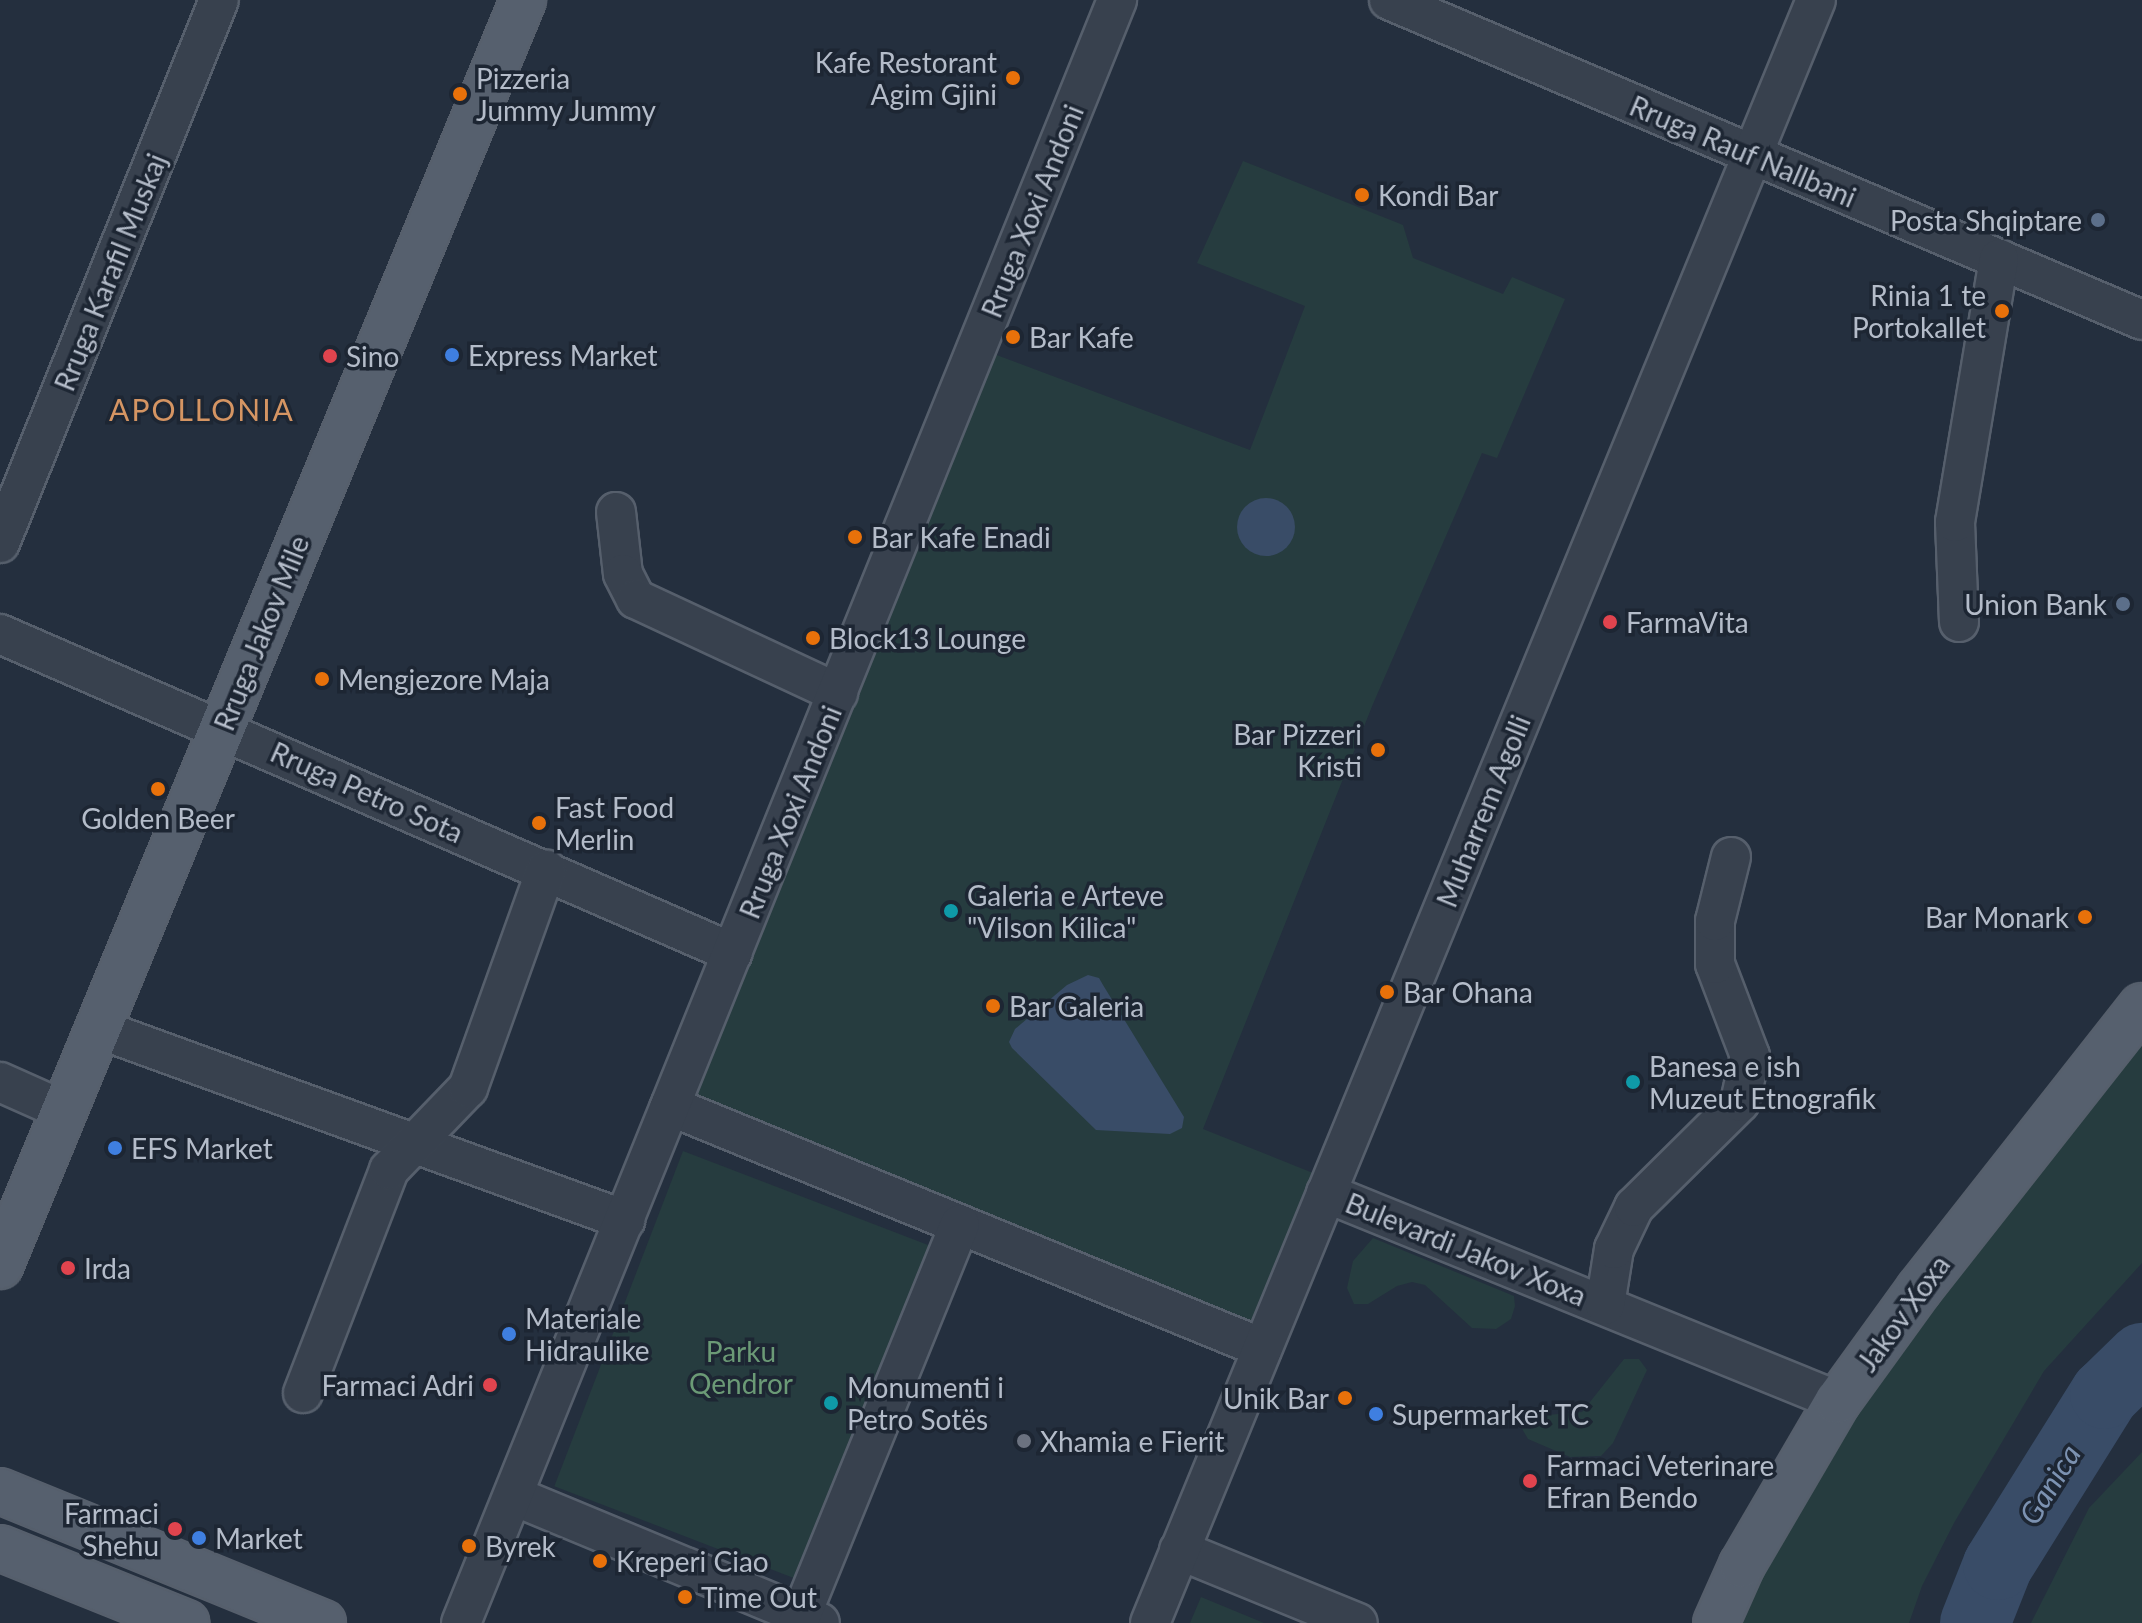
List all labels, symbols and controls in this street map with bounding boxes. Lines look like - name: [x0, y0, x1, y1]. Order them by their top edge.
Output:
- place label: Kafe Restorant Agim Gjini: [815, 45, 997, 111]
- place label: Pizzeria Jummy Jummy: [476, 61, 658, 127]
- marker: Kafe Restorant Agim Gjini: [1004, 69, 1022, 87]
- marker: Pizzeria Jummy Jummy: [451, 85, 469, 103]
- street label: Rruga Rauf Nallbani: [1625, 88, 1861, 214]
- street label: Rruga Xoxi Andoni: [974, 99, 1090, 323]
- street label: Rruga Karafil Muskaj: [47, 148, 173, 396]
- place label: Kondi Bar: [1378, 178, 1499, 212]
- marker: Kondi Bar: [1353, 186, 1371, 204]
- place label: Posta Shqiptare: [1890, 203, 2082, 237]
- marker: Posta Shqiptare: [2089, 211, 2107, 229]
- place label: Rinia 1 te Portokallet: [1852, 278, 1986, 344]
- marker: Rinia 1 te Portokallet: [1993, 302, 2011, 320]
- place label: Bar Kafe: [1029, 320, 1134, 354]
- marker: Bar Kafe: [1004, 328, 1022, 346]
- place label: Express Market: [468, 338, 657, 372]
- place label: Sino: [346, 339, 399, 373]
- marker: Express Market: [443, 346, 461, 364]
- marker: Sino: [321, 347, 339, 365]
- district label: APOLLONIA: [109, 391, 295, 427]
- place label: Bar Kafe Enadi: [871, 520, 1051, 554]
- marker: Bar Kafe Enadi: [846, 528, 864, 546]
- street label: Rruga Jakov Mile: [206, 530, 316, 736]
- place label: Union Bank: [1964, 587, 2107, 621]
- marker: Union Bank: [2114, 595, 2132, 613]
- place label: FarmaVita: [1626, 605, 1749, 639]
- marker: FarmaVita: [1601, 613, 1619, 631]
- place label: Block13 Lounge: [829, 621, 1026, 655]
- marker: Block13 Lounge: [804, 629, 822, 647]
- place label: Mengjezore Maja: [338, 662, 550, 696]
- marker: Mengjezore Maja: [313, 670, 331, 688]
- street label: Rruga Xoxi Andoni: [732, 700, 848, 924]
- street label: Muharrem Agolli: [1429, 710, 1537, 912]
- place label: Bar Pizzeri Kristi: [1233, 717, 1362, 783]
- street label: Rruga Petro Sota: [266, 735, 468, 849]
- marker: Bar Pizzeri Kristi: [1369, 741, 1387, 759]
- marker: Golden Beer: [149, 780, 167, 798]
- place label: Fast Food Merlin: [555, 790, 674, 856]
- place label: Golden Beer: [81, 801, 235, 835]
- marker: Fast Food Merlin: [530, 814, 548, 832]
- place label: Galeria e Arteve "Vilson Kilica": [967, 878, 1165, 944]
- place label: Bar Monark: [1924, 900, 2069, 934]
- marker: Galeria e Arteve "Vilson Kilica": [942, 902, 960, 920]
- marker: Bar Monark: [2076, 908, 2094, 926]
- place label: Bar Ohana: [1403, 975, 1533, 1009]
- marker: Bar Ohana: [1378, 983, 1396, 1001]
- place label: Bar Galeria: [1009, 989, 1145, 1023]
- marker: Bar Galeria: [984, 997, 1002, 1015]
- place label: Banesa e ish Muzeut Etnografik: [1649, 1049, 1876, 1115]
- marker: Banesa e ish Muzeut Etnografik: [1624, 1073, 1642, 1091]
- place label: EFS Market: [131, 1131, 273, 1165]
- marker: EFS Market: [106, 1139, 124, 1157]
- street label: Bulevardi Jakov Xoxa: [1340, 1185, 1592, 1313]
- street label: Jakov Xoxa: [1849, 1248, 1957, 1378]
- place label: Irda: [84, 1251, 131, 1285]
- marker: Irda: [59, 1259, 77, 1277]
- place label: Materiale Hidraulike: [525, 1301, 650, 1367]
- marker: Materiale Hidraulike: [500, 1325, 518, 1343]
- park label: Parku Qendror: [689, 1334, 793, 1400]
- place label: Farmaci Adri: [321, 1368, 474, 1402]
- place label: Monumenti i Petro Sotës: [847, 1370, 1004, 1436]
- marker: Farmaci Adri: [481, 1376, 499, 1394]
- place label: Unik Bar: [1223, 1381, 1329, 1415]
- marker: Unik Bar: [1336, 1389, 1354, 1407]
- marker: Monumenti i Petro Sotës: [822, 1394, 840, 1412]
- place label: Supermarket TC: [1392, 1397, 1590, 1431]
- marker: Supermarket TC: [1367, 1405, 1385, 1423]
- place label: Xhamia e Fierit: [1040, 1424, 1225, 1458]
- marker: Xhamia e Fierit: [1015, 1432, 1033, 1450]
- water label: Ganica: [2011, 1438, 2087, 1530]
- place label: Farmaci Veterinare Efran Bendo: [1546, 1448, 1775, 1514]
- marker: Farmaci Veterinare Efran Bendo: [1521, 1472, 1539, 1490]
- place label: Farmaci Shehu: [64, 1496, 159, 1562]
- marker: Farmaci Shehu: [166, 1520, 184, 1538]
- place label: Market: [215, 1521, 303, 1555]
- marker: Market: [190, 1529, 208, 1547]
- place label: Byrek: [485, 1529, 556, 1563]
- marker: Byrek: [460, 1537, 478, 1555]
- place label: Kreperi Ciao: [616, 1544, 769, 1578]
- marker: Kreperi Ciao: [591, 1552, 609, 1570]
- place label: Time Out: [701, 1580, 817, 1614]
- marker: Time Out: [676, 1588, 694, 1606]

